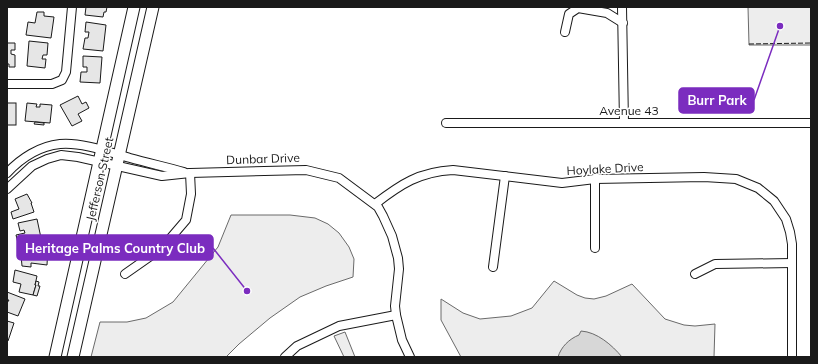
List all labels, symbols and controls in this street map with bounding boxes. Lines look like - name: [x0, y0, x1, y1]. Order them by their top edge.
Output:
- callout: Burr Park: [679, 88, 754, 113]
- text: Burr Park: [687, 92, 747, 108]
- street label: Avenue 43: [599, 103, 659, 118]
- street label: Jefferson Street: [83, 136, 116, 222]
- street label: Dunbar Drive: [226, 150, 300, 167]
- street label: Hoylake Drive: [566, 159, 644, 178]
- callout: Heritage Palms Country Club: [17, 235, 213, 260]
- text: Heritage Palms Country Club: [25, 240, 205, 257]

